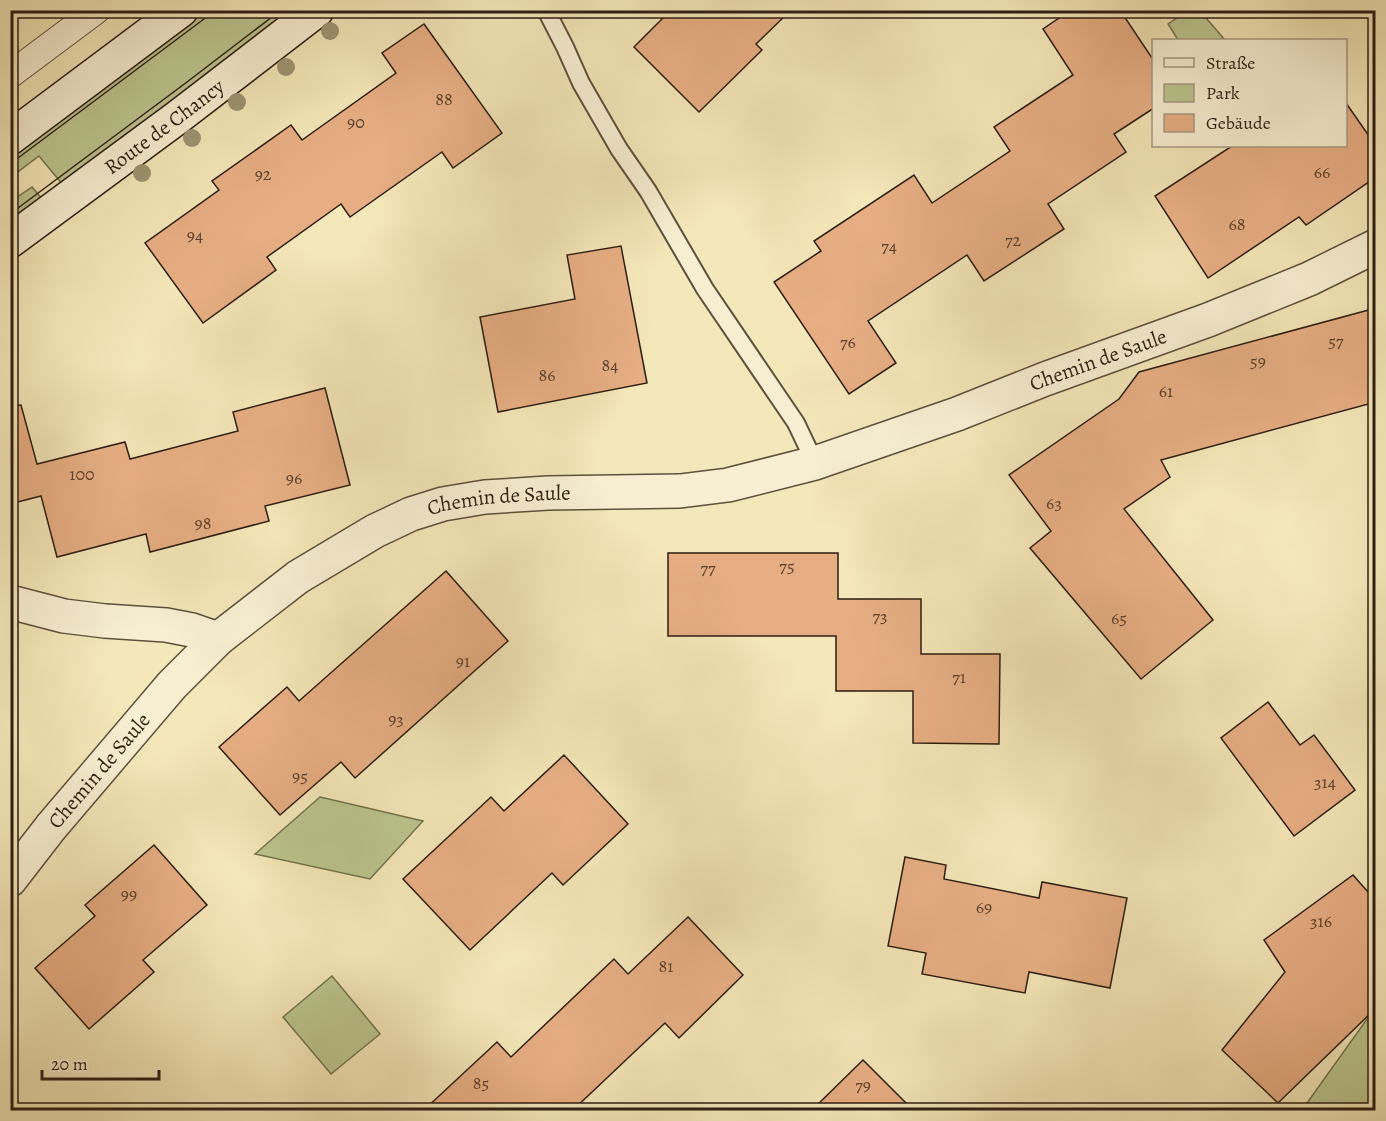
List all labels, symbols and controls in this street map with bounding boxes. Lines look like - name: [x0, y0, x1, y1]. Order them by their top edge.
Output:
- legend: [1152, 39, 1347, 147]
- text: Straße: [1206, 51, 1255, 75]
- street label: Route de Chancy: [98, 72, 231, 181]
- text: Park: [1206, 81, 1240, 105]
- house number: 88: [435, 87, 453, 111]
- house number: 90: [347, 110, 365, 134]
- text: Gebäude: [1206, 111, 1271, 135]
- house number: 66: [1314, 160, 1330, 184]
- house number: 92: [255, 162, 272, 186]
- house number: 68: [1228, 212, 1246, 236]
- house number: 94: [187, 223, 203, 247]
- house number: 72: [1005, 228, 1021, 252]
- house number: 74: [881, 234, 897, 258]
- street label: Chemin de Saule: [1025, 322, 1171, 398]
- house number: 57: [1328, 329, 1344, 353]
- house number: 76: [840, 330, 856, 354]
- house number: 59: [1250, 349, 1266, 373]
- house number: 84: [602, 353, 618, 377]
- house number: 86: [538, 363, 556, 387]
- house number: 61: [1159, 379, 1173, 403]
- house number: 100: [69, 462, 95, 486]
- house number: 96: [286, 466, 302, 490]
- street label: Chemin de Saule: [424, 479, 571, 522]
- house number: 63: [1046, 491, 1062, 515]
- house number: 98: [195, 511, 211, 535]
- house number: 75: [779, 554, 795, 578]
- house number: 77: [700, 556, 716, 580]
- house number: 73: [872, 604, 888, 628]
- house number: 65: [1111, 606, 1127, 630]
- house number: 91: [456, 649, 470, 673]
- house number: 71: [952, 665, 966, 689]
- street label: Chemin de Saule: [42, 707, 156, 835]
- house number: 93: [388, 707, 404, 731]
- house number: 95: [292, 764, 308, 788]
- house number: 314: [1314, 770, 1336, 794]
- house number: 99: [121, 882, 137, 906]
- house number: 69: [976, 895, 992, 919]
- house number: 316: [1310, 909, 1332, 933]
- house number: 81: [659, 954, 673, 978]
- scale bar: [42, 1043, 159, 1081]
- text: 20 m: [51, 1052, 88, 1076]
- house number: 85: [473, 1071, 489, 1095]
- house number: 79: [855, 1073, 871, 1097]

